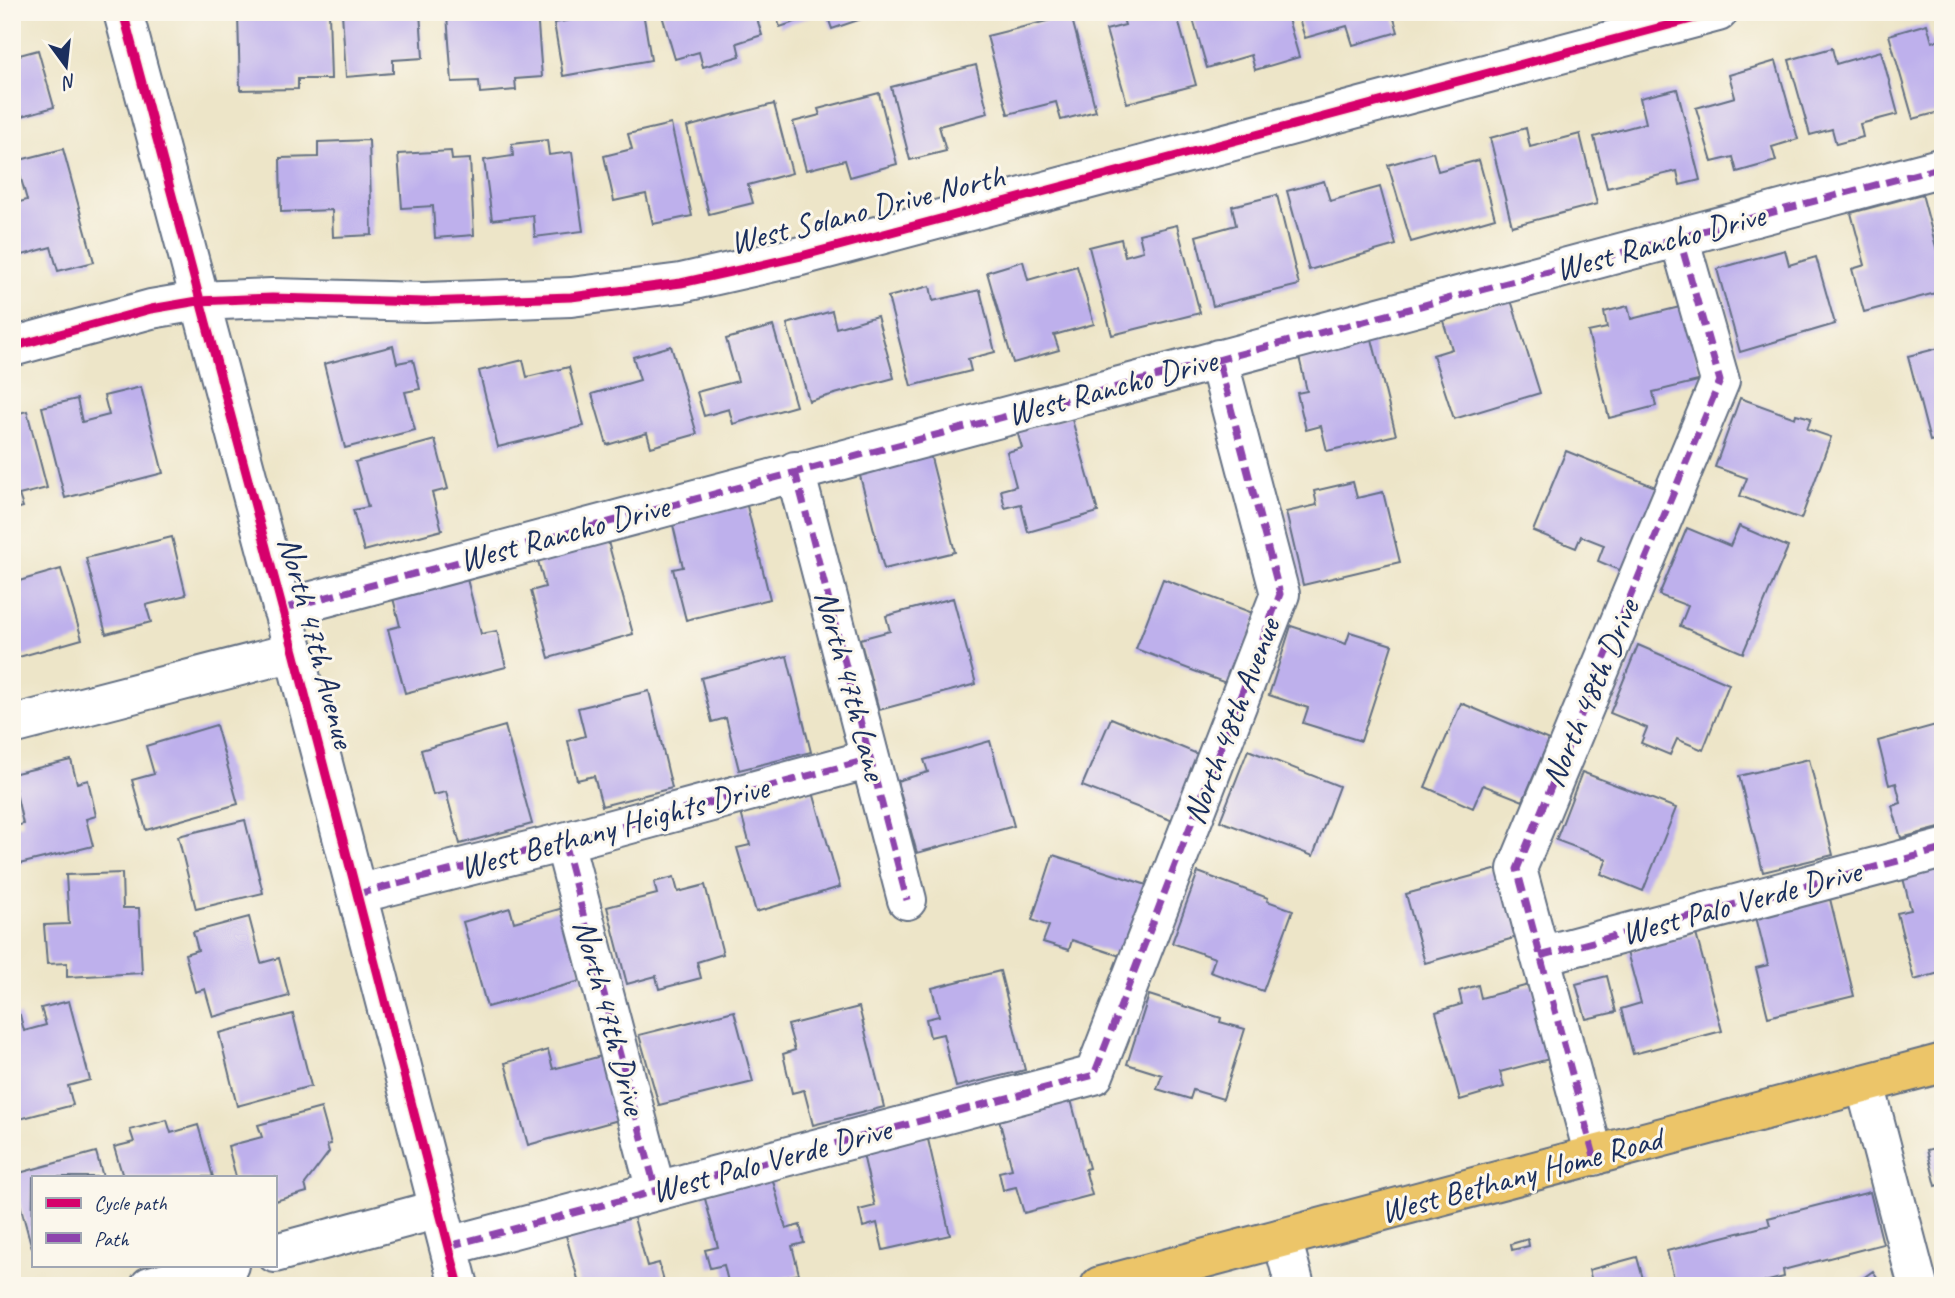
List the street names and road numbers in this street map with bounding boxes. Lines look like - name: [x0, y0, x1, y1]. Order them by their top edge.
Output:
- street label: West Solano Drive North: [726, 154, 1009, 263]
- street label: West Rancho Drive: [1551, 193, 1771, 290]
- street label: West Rancho Drive: [1003, 338, 1223, 435]
- street label: West Rancho Drive: [455, 484, 675, 581]
- street label: North 47th Avenue: [269, 532, 366, 754]
- street label: North 47th Lane: [806, 585, 897, 787]
- street label: North 48th Drive: [1532, 591, 1649, 793]
- street label: North 48th Avenue: [1173, 610, 1290, 830]
- street label: West Bethany Heights Drive: [455, 765, 775, 888]
- street label: West Palo Verde Drive: [1617, 849, 1867, 954]
- street label: North 47th Drive: [564, 915, 657, 1121]
- street label: West Palo Verde Drive: [647, 1107, 897, 1212]
- street label: West Bethany Home Road: [1376, 1116, 1671, 1233]

